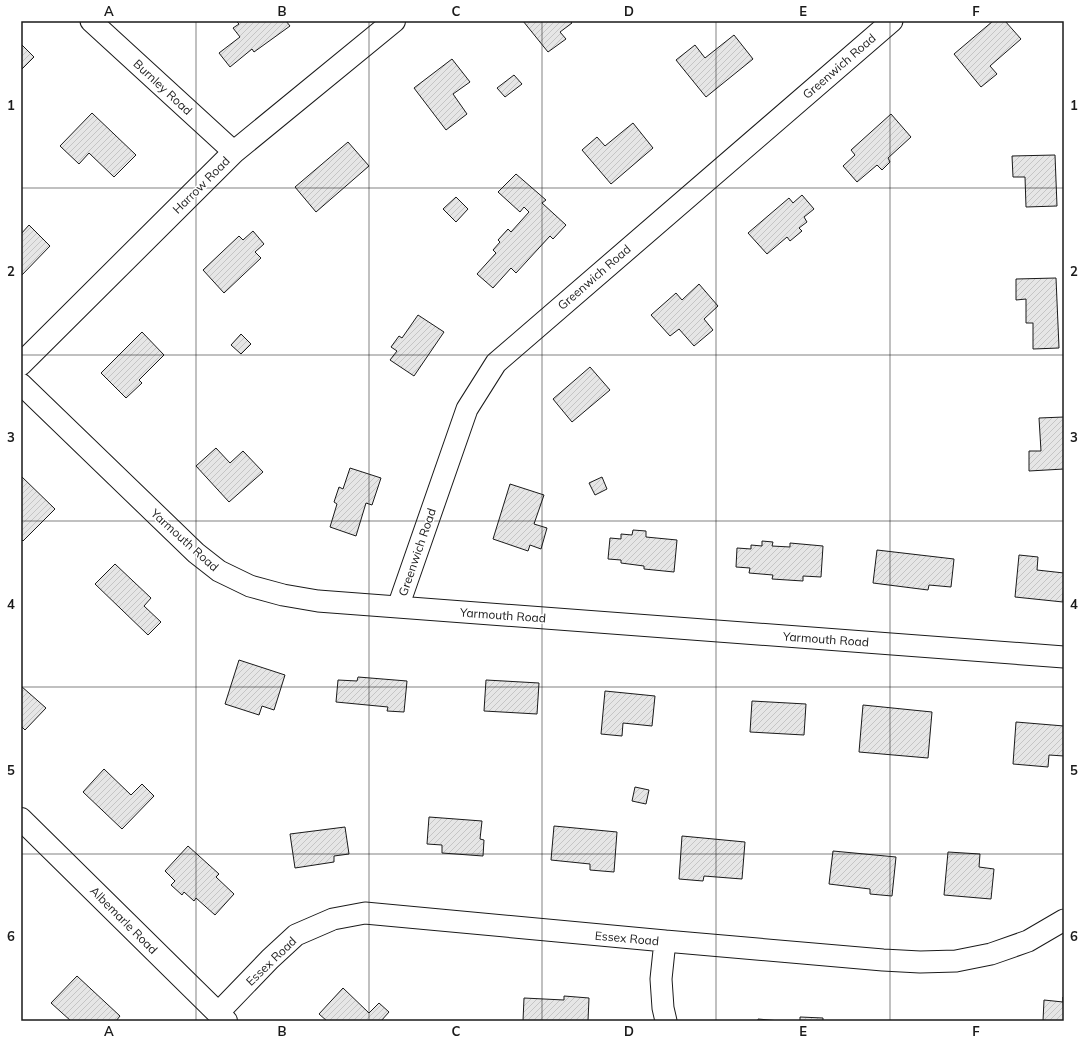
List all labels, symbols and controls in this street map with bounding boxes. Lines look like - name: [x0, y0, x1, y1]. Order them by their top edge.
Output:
- text: A: [104, 3, 114, 19]
- text: B: [278, 3, 287, 19]
- text: C: [452, 3, 461, 19]
- text: D: [624, 3, 634, 19]
- text: E: [799, 3, 807, 19]
- text: F: [972, 3, 980, 19]
- street label: Greenwich Road: [799, 30, 879, 102]
- street label: Burnley Road: [131, 56, 195, 118]
- text: 1: [7, 97, 15, 113]
- text: 1: [1070, 97, 1078, 113]
- street label: Harrow Road: [169, 153, 233, 217]
- street label: Greenwich Road: [554, 241, 634, 313]
- text: 2: [7, 263, 15, 279]
- text: 2: [1070, 263, 1078, 279]
- text: 3: [7, 429, 15, 445]
- text: 3: [1070, 429, 1078, 445]
- street label: Yarmouth Road: [147, 505, 222, 574]
- street label: Greenwich Road: [395, 506, 439, 598]
- text: 4: [7, 596, 15, 612]
- text: 4: [1070, 596, 1078, 612]
- street label: Yarmouth Road: [459, 604, 546, 625]
- street label: Yarmouth Road: [782, 628, 869, 649]
- text: 5: [7, 762, 15, 778]
- text: 5: [1070, 762, 1078, 778]
- street label: Albemarle Road: [87, 883, 161, 957]
- text: 6: [7, 928, 15, 944]
- street label: Essex Road: [594, 928, 660, 948]
- text: 6: [1070, 928, 1078, 944]
- street label: Essex Road: [243, 933, 299, 989]
- text: A: [104, 1023, 114, 1039]
- text: B: [278, 1023, 287, 1039]
- text: C: [452, 1023, 461, 1039]
- text: D: [624, 1023, 634, 1039]
- text: E: [799, 1023, 807, 1039]
- text: F: [972, 1023, 980, 1039]

